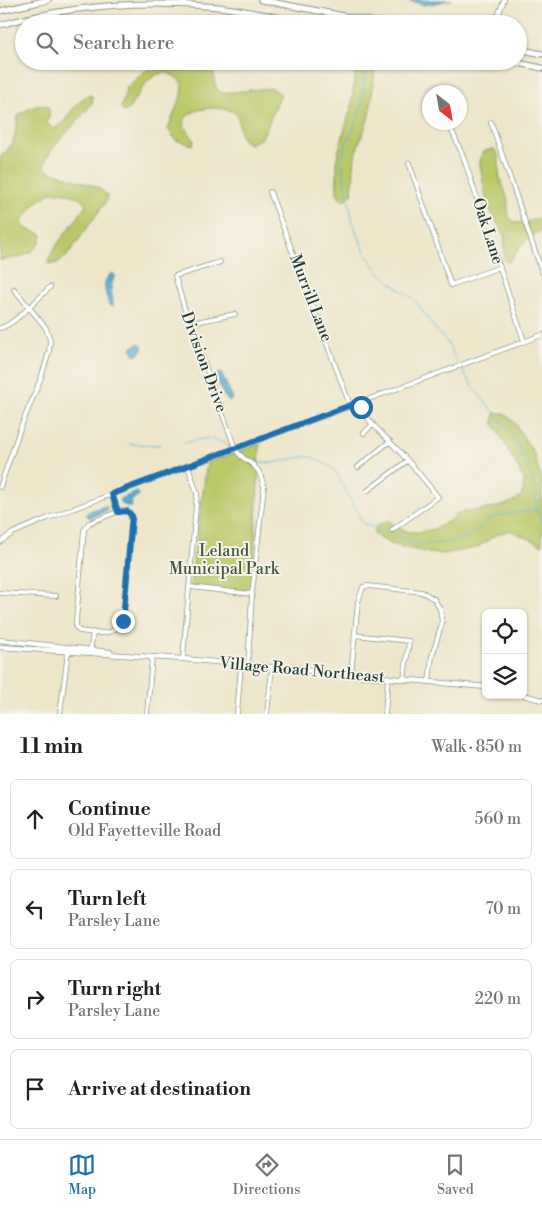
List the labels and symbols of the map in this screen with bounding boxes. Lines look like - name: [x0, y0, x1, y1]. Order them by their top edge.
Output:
- north arrow: [422, 85, 467, 130]
- street label: Oak Lane: [468, 195, 508, 267]
- street label: Murrill Lane: [285, 251, 337, 345]
- street label: Division Drive: [177, 309, 231, 415]
- route start: [350, 396, 373, 419]
- park label: Leland Municipal Park: [169, 541, 281, 579]
- route end: [112, 610, 135, 633]
- street label: Village Road Northeast: [218, 653, 386, 687]

